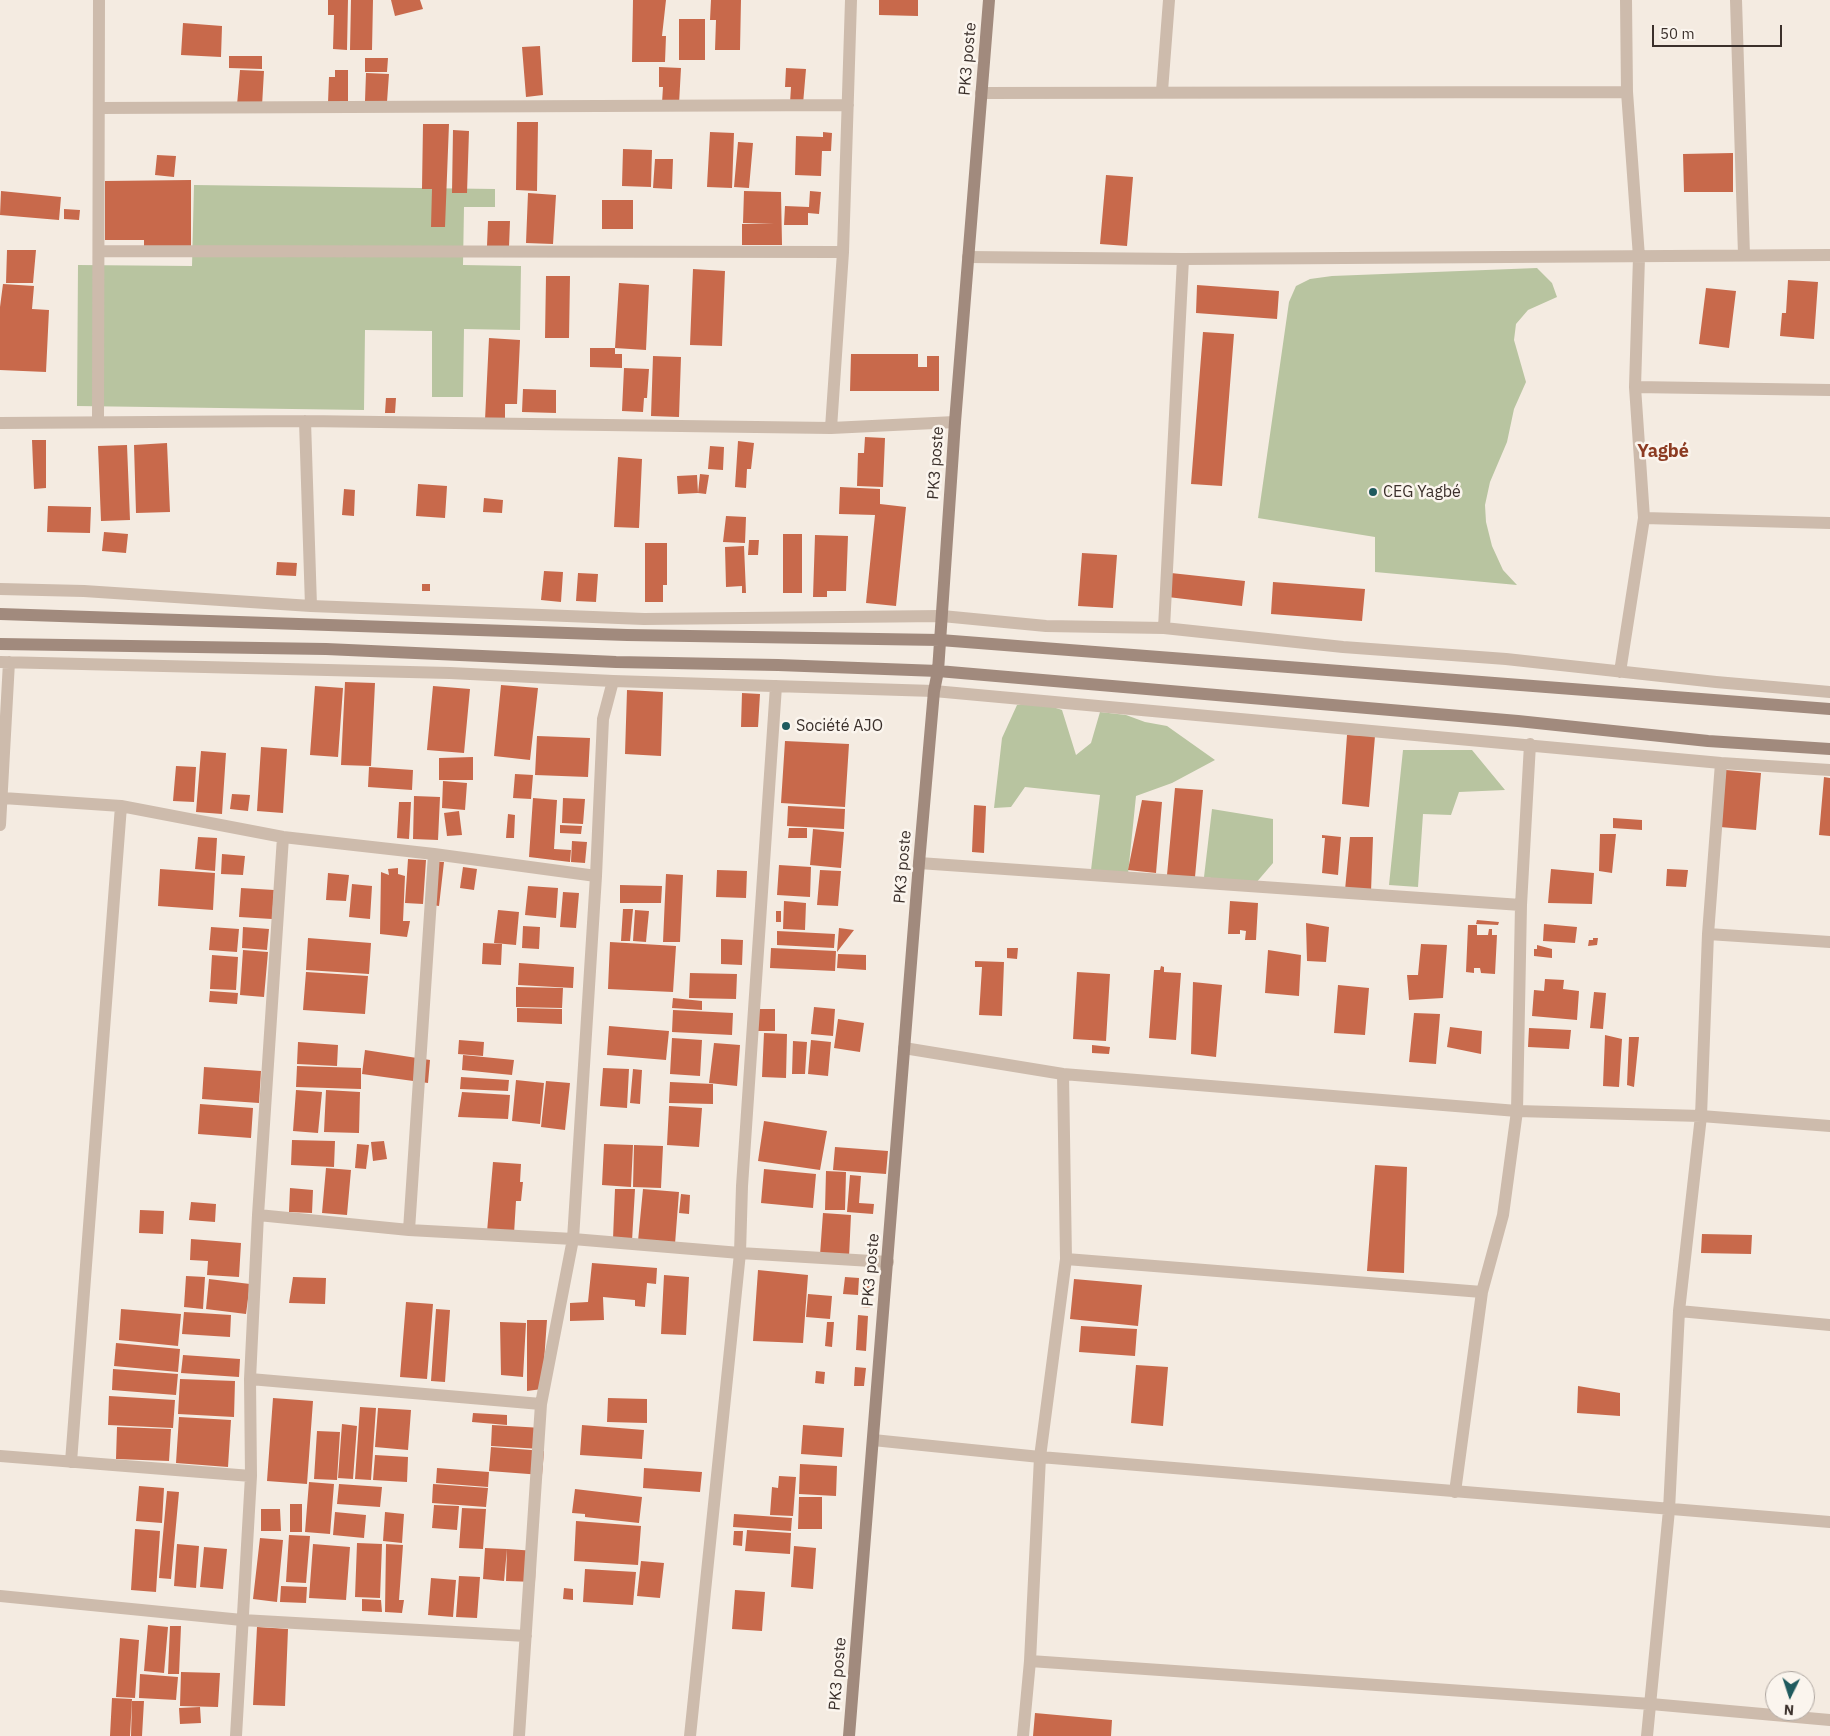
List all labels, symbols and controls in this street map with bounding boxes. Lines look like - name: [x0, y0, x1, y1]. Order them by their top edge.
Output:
- scale bar: [1655, 15, 1785, 47]
- street label: PK3 poste: [955, 22, 981, 96]
- text: 50 m: [1660, 24, 1695, 43]
- street label: PK3 poste: [924, 426, 948, 500]
- district label: Yagbé: [1637, 441, 1689, 463]
- place label: CEG Yagbé: [1383, 482, 1461, 502]
- marker: CEG Yagbé: [1367, 486, 1379, 498]
- place label: Société AJO: [796, 716, 883, 736]
- marker: Société AJO: [780, 720, 792, 732]
- street label: PK3 poste: [890, 830, 916, 904]
- street label: PK3 poste: [858, 1233, 884, 1307]
- street label: PK3 poste: [825, 1637, 851, 1711]
- north arrow: [1765, 1671, 1815, 1721]
- text: N: [1783, 1701, 1795, 1719]

